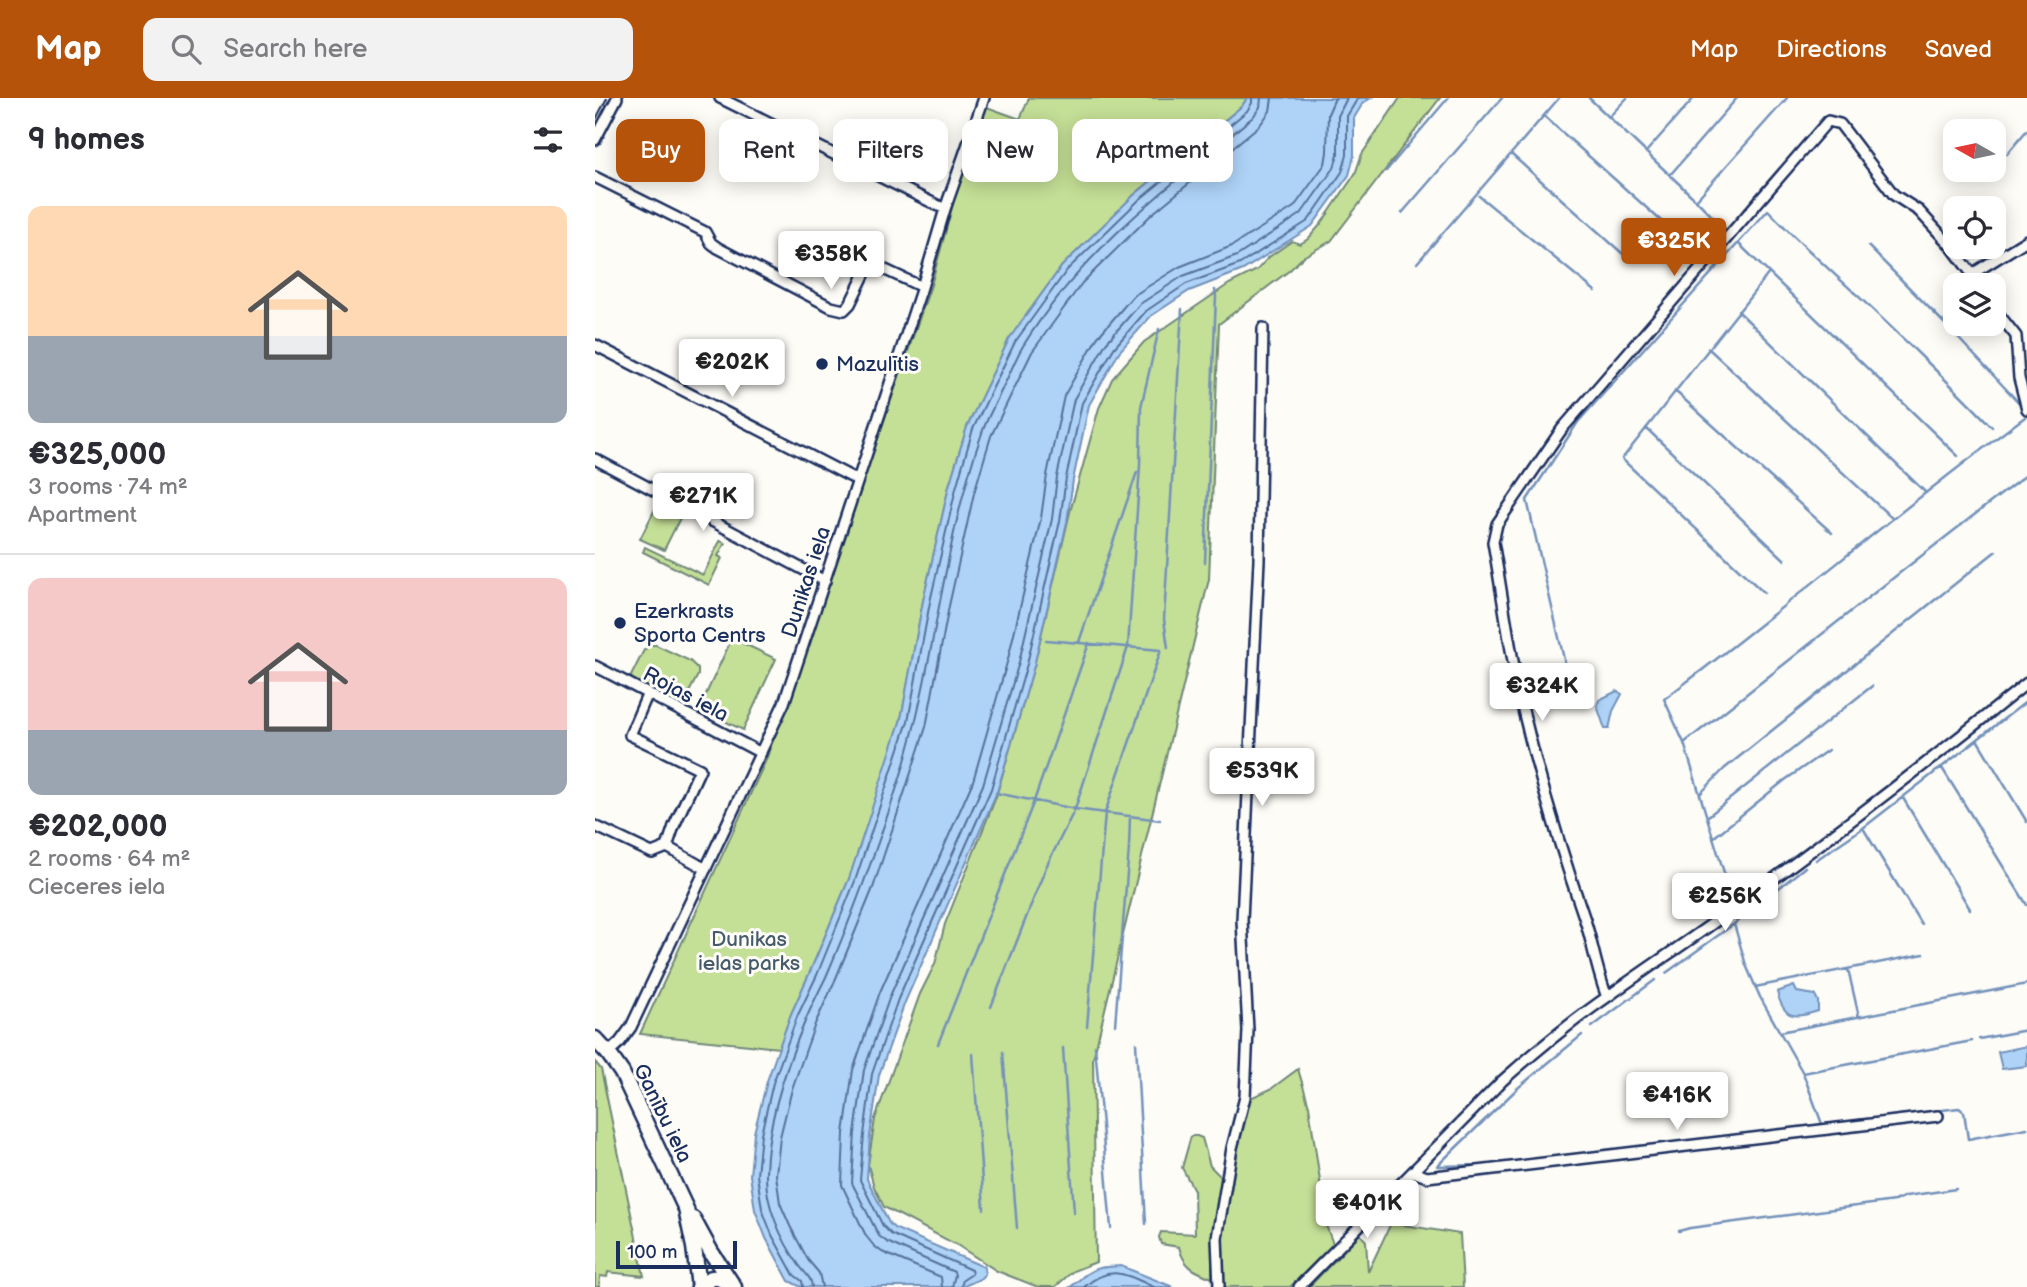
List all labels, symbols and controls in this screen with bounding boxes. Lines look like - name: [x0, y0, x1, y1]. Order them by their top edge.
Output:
- search box: [143, 18, 633, 81]
- text: Map: [35, 29, 101, 69]
- icon: search: [167, 30, 205, 68]
- text: Search here: [223, 34, 367, 65]
- text: Map: [1690, 35, 1738, 64]
- text: Directions: [1776, 35, 1887, 64]
- text: Saved: [1925, 35, 1992, 64]
- chip: Buy: [616, 119, 705, 182]
- chip: Rent: [719, 119, 819, 182]
- chip: Filters: [833, 119, 948, 182]
- chip: New: [962, 119, 1058, 182]
- chip: Apartment: [1072, 119, 1233, 182]
- north arrow: [1943, 119, 2005, 182]
- map controls: [1943, 119, 2006, 336]
- icon: filters: [529, 121, 567, 159]
- text: 9 homes: [28, 122, 145, 158]
- button: locate: [1943, 196, 2006, 259]
- pin: €325K: [1625, 218, 1723, 278]
- text: €325K: [1637, 227, 1711, 255]
- pin: €358K: [782, 232, 880, 291]
- text: €358K: [794, 240, 868, 268]
- icon: home: [235, 252, 361, 378]
- button: layers: [1943, 273, 2006, 336]
- pin: €202K: [683, 340, 781, 399]
- text: €202K: [695, 348, 769, 376]
- place label: Mazulītis: [836, 352, 919, 377]
- marker: Mazulītis: [814, 356, 830, 372]
- text: €325,000: [28, 437, 166, 473]
- text: 3 rooms · 74 m²: [28, 473, 188, 501]
- pin: €271K: [654, 474, 752, 533]
- text: €271K: [669, 482, 737, 510]
- text: Apartment: [28, 501, 137, 529]
- street label: Dunikas iela: [777, 523, 836, 641]
- place label: Ezerkrasts Sporta Centrs: [634, 599, 766, 648]
- marker: Ezerkrasts Sporta Centrs: [612, 615, 628, 631]
- icon: home: [235, 624, 361, 750]
- street label: Rojas iela: [639, 662, 733, 727]
- pin: €324K: [1493, 664, 1591, 723]
- text: €324K: [1506, 672, 1578, 700]
- pin: €539K: [1213, 748, 1311, 808]
- text: €539K: [1225, 757, 1299, 785]
- text: €202,000: [28, 809, 167, 845]
- text: 2 rooms · 64 m²: [28, 845, 190, 873]
- text: Cieceres iela: [28, 873, 165, 901]
- pin: €256K: [1676, 874, 1774, 933]
- text: €256K: [1688, 882, 1762, 910]
- park label: Dunikas ielas parks: [698, 927, 800, 976]
- street label: Ganību iela: [628, 1060, 697, 1167]
- pin: €416K: [1628, 1072, 1726, 1132]
- text: €416K: [1642, 1081, 1712, 1109]
- pin: €401K: [1318, 1180, 1416, 1240]
- text: €401K: [1332, 1189, 1402, 1217]
- scale bar: [616, 1238, 737, 1270]
- text: 100 m: [627, 1241, 678, 1264]

